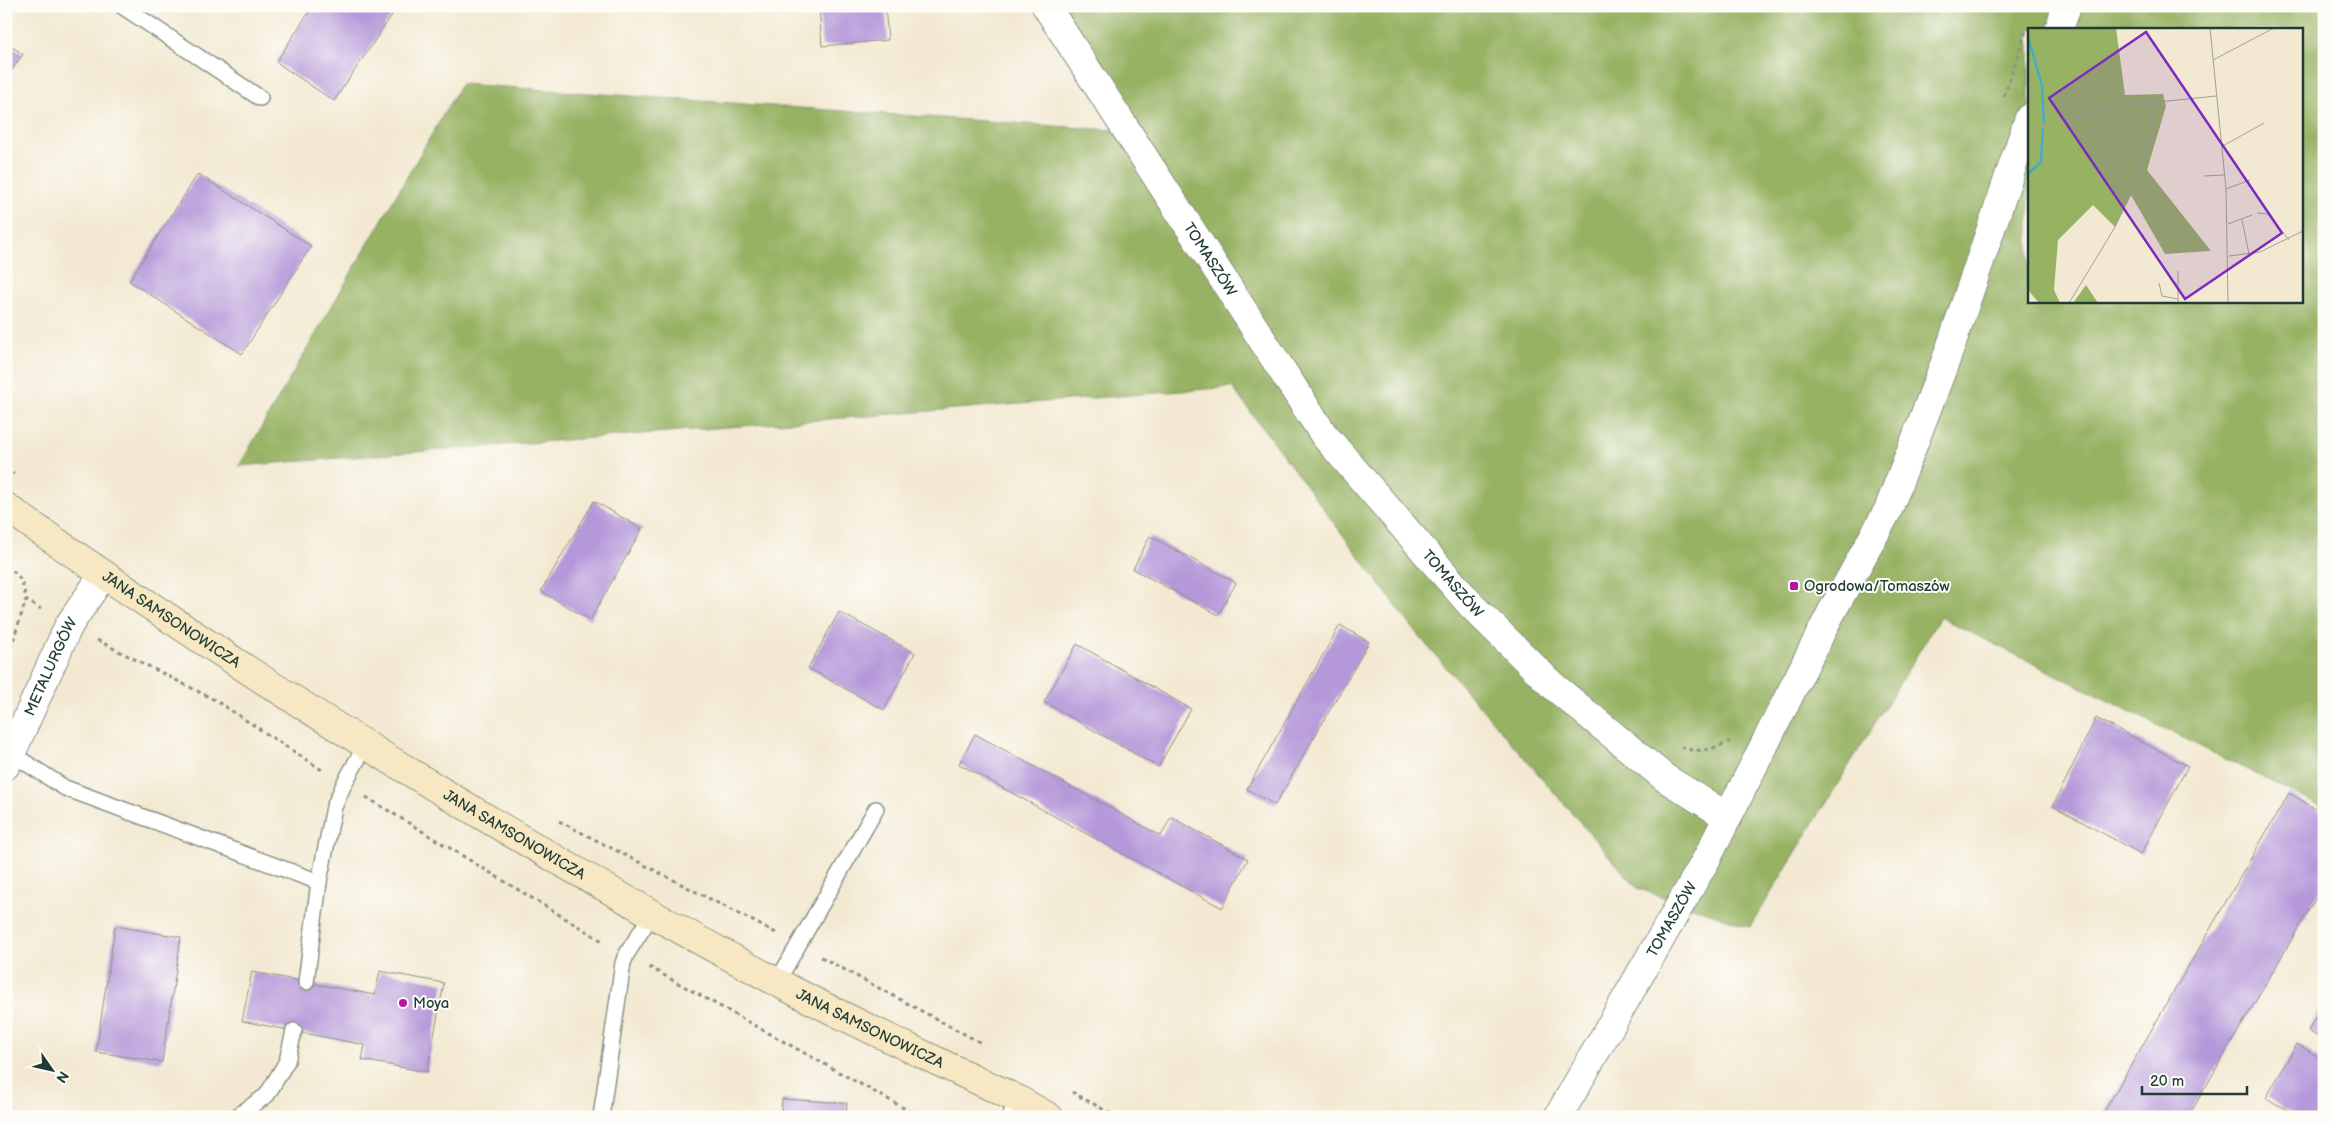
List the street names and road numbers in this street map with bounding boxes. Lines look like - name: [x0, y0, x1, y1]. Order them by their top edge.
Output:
- street label: TOMASZÓW: [1179, 219, 1241, 300]
- street label: TOMASZÓW: [1418, 546, 1488, 622]
- street label: JANA SAMSONOWICZA: [99, 567, 245, 673]
- street label: METALURGÓW: [20, 613, 81, 719]
- street label: JANA SAMSONOWICZA: [440, 785, 590, 884]
- street label: TOMASZÓW: [1642, 878, 1701, 961]
- street label: JANA SAMSONOWICZA: [793, 984, 948, 1073]

